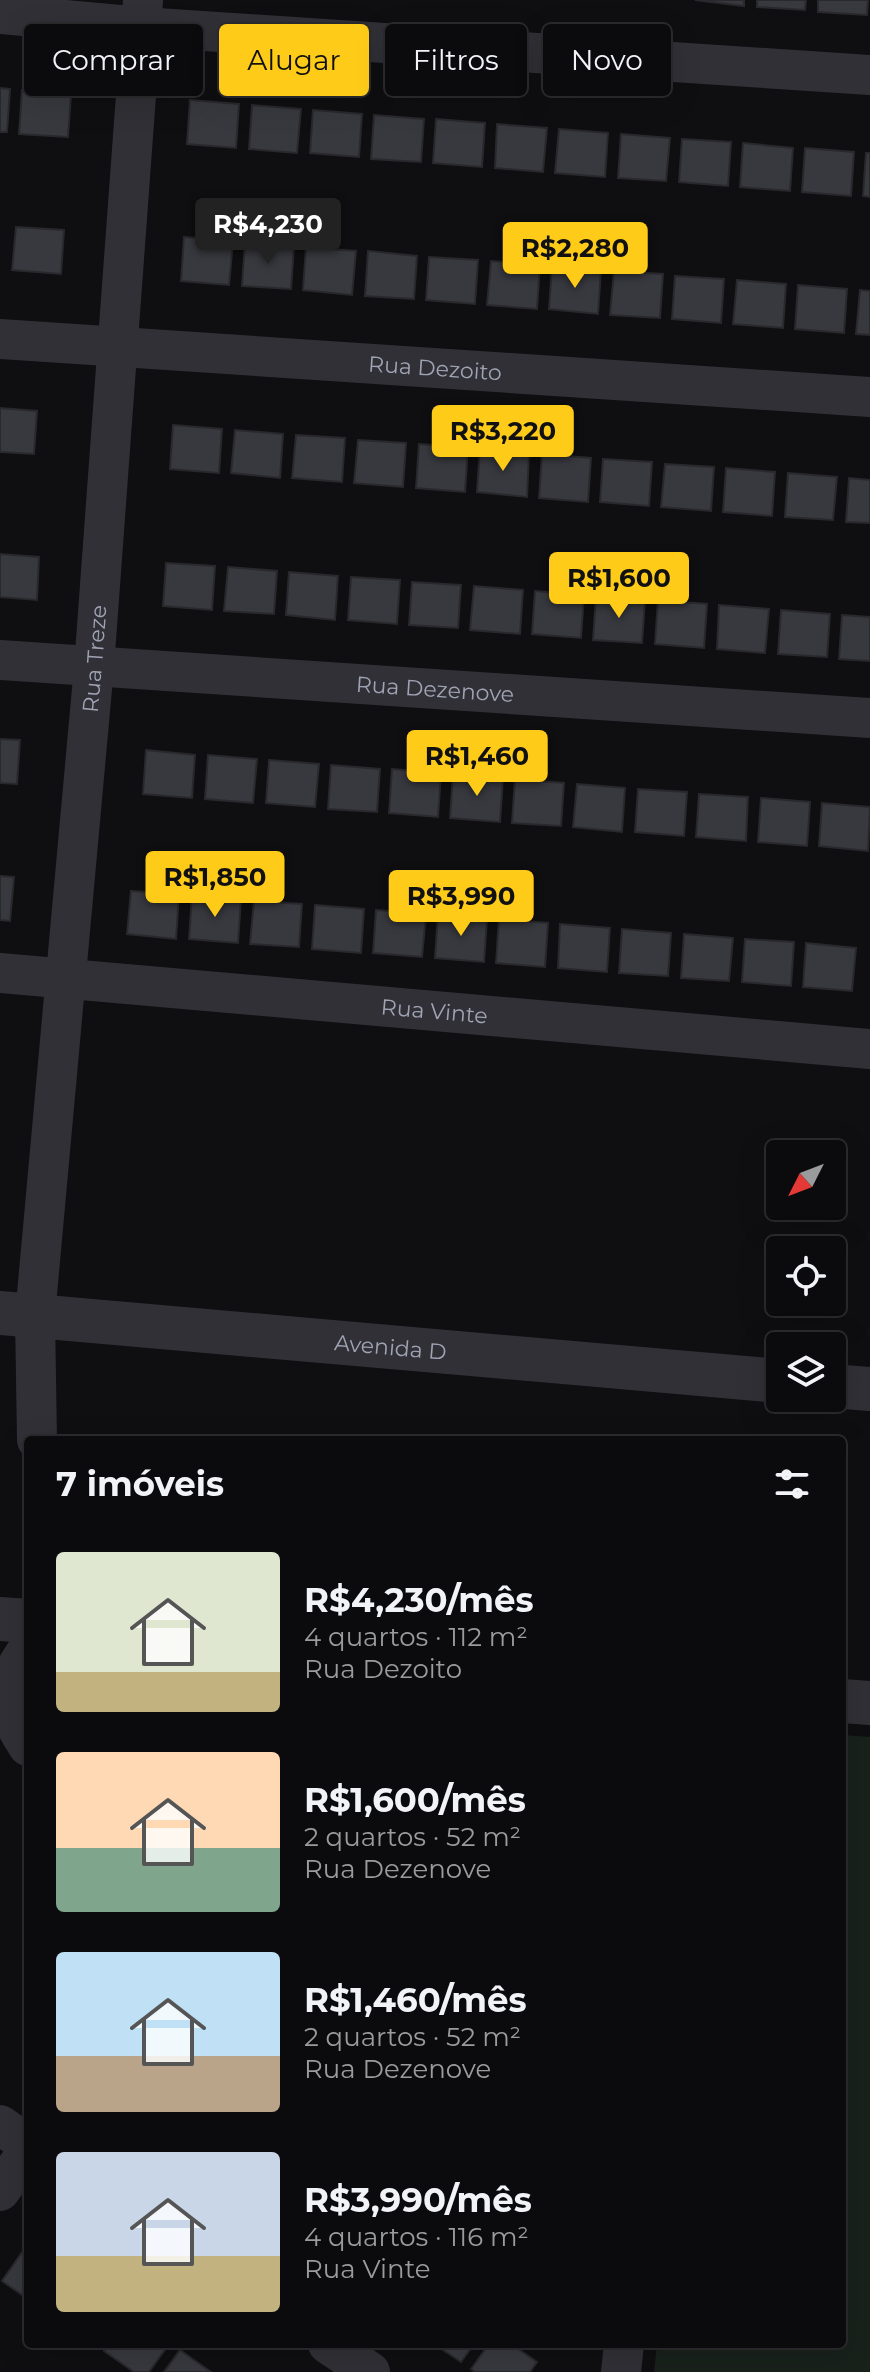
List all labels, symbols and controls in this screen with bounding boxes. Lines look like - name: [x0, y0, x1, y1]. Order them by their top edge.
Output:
- chip: Comprar: [24, 24, 203, 96]
- chip: Alugar: [219, 24, 369, 96]
- chip: Filtros: [385, 24, 527, 96]
- chip: Novo: [543, 24, 671, 96]
- pin: R$4,230: [194, 198, 342, 266]
- text: R$4,230: [213, 208, 323, 240]
- pin: R$2,280: [501, 222, 649, 290]
- text: R$2,280: [521, 232, 629, 264]
- street label: Rua Dezoito: [367, 351, 503, 386]
- pin: R$3,220: [429, 405, 577, 473]
- text: R$3,220: [450, 415, 556, 447]
- pin: R$1,600: [545, 552, 693, 620]
- text: R$1,600: [567, 562, 671, 594]
- street label: Rua Treze: [77, 604, 113, 714]
- street label: Rua Dezenove: [355, 671, 515, 708]
- pin: R$1,460: [403, 730, 551, 798]
- text: R$1,460: [425, 740, 529, 772]
- pin: R$1,850: [141, 851, 289, 919]
- text: R$1,850: [164, 861, 267, 893]
- pin: R$3,990: [387, 870, 535, 938]
- text: R$3,990: [407, 880, 515, 912]
- street label: Rua Vinte: [380, 993, 489, 1030]
- north arrow: [766, 1140, 846, 1220]
- map controls: [766, 1140, 846, 1412]
- button: locate: [766, 1236, 846, 1316]
- street label: Avenida D: [333, 1329, 448, 1366]
- button: layers: [766, 1332, 846, 1412]
- icon: filters: [770, 1462, 814, 1506]
- text: 7 imóveis: [56, 1463, 224, 1505]
- text: R$4,230/mês: [304, 1579, 533, 1621]
- icon: home: [120, 1584, 216, 1680]
- text: 4 quartos · 112 m²: [304, 1621, 528, 1653]
- text: Rua Dezoito: [304, 1653, 462, 1685]
- text: R$1,600/mês: [304, 1779, 526, 1821]
- icon: home: [120, 1784, 216, 1880]
- text: 2 quartos · 52 m²: [304, 1821, 521, 1853]
- text: Rua Dezenove: [304, 1853, 491, 1885]
- text: R$1,460/mês: [304, 1979, 527, 2021]
- icon: home: [120, 1984, 216, 2080]
- text: 2 quartos · 52 m²: [304, 2021, 521, 2053]
- text: Rua Dezenove: [304, 2053, 491, 2085]
- text: R$3,990/mês: [304, 2179, 532, 2221]
- icon: home: [120, 2184, 216, 2280]
- text: 4 quartos · 116 m²: [304, 2221, 529, 2253]
- text: Rua Vinte: [304, 2253, 430, 2285]

